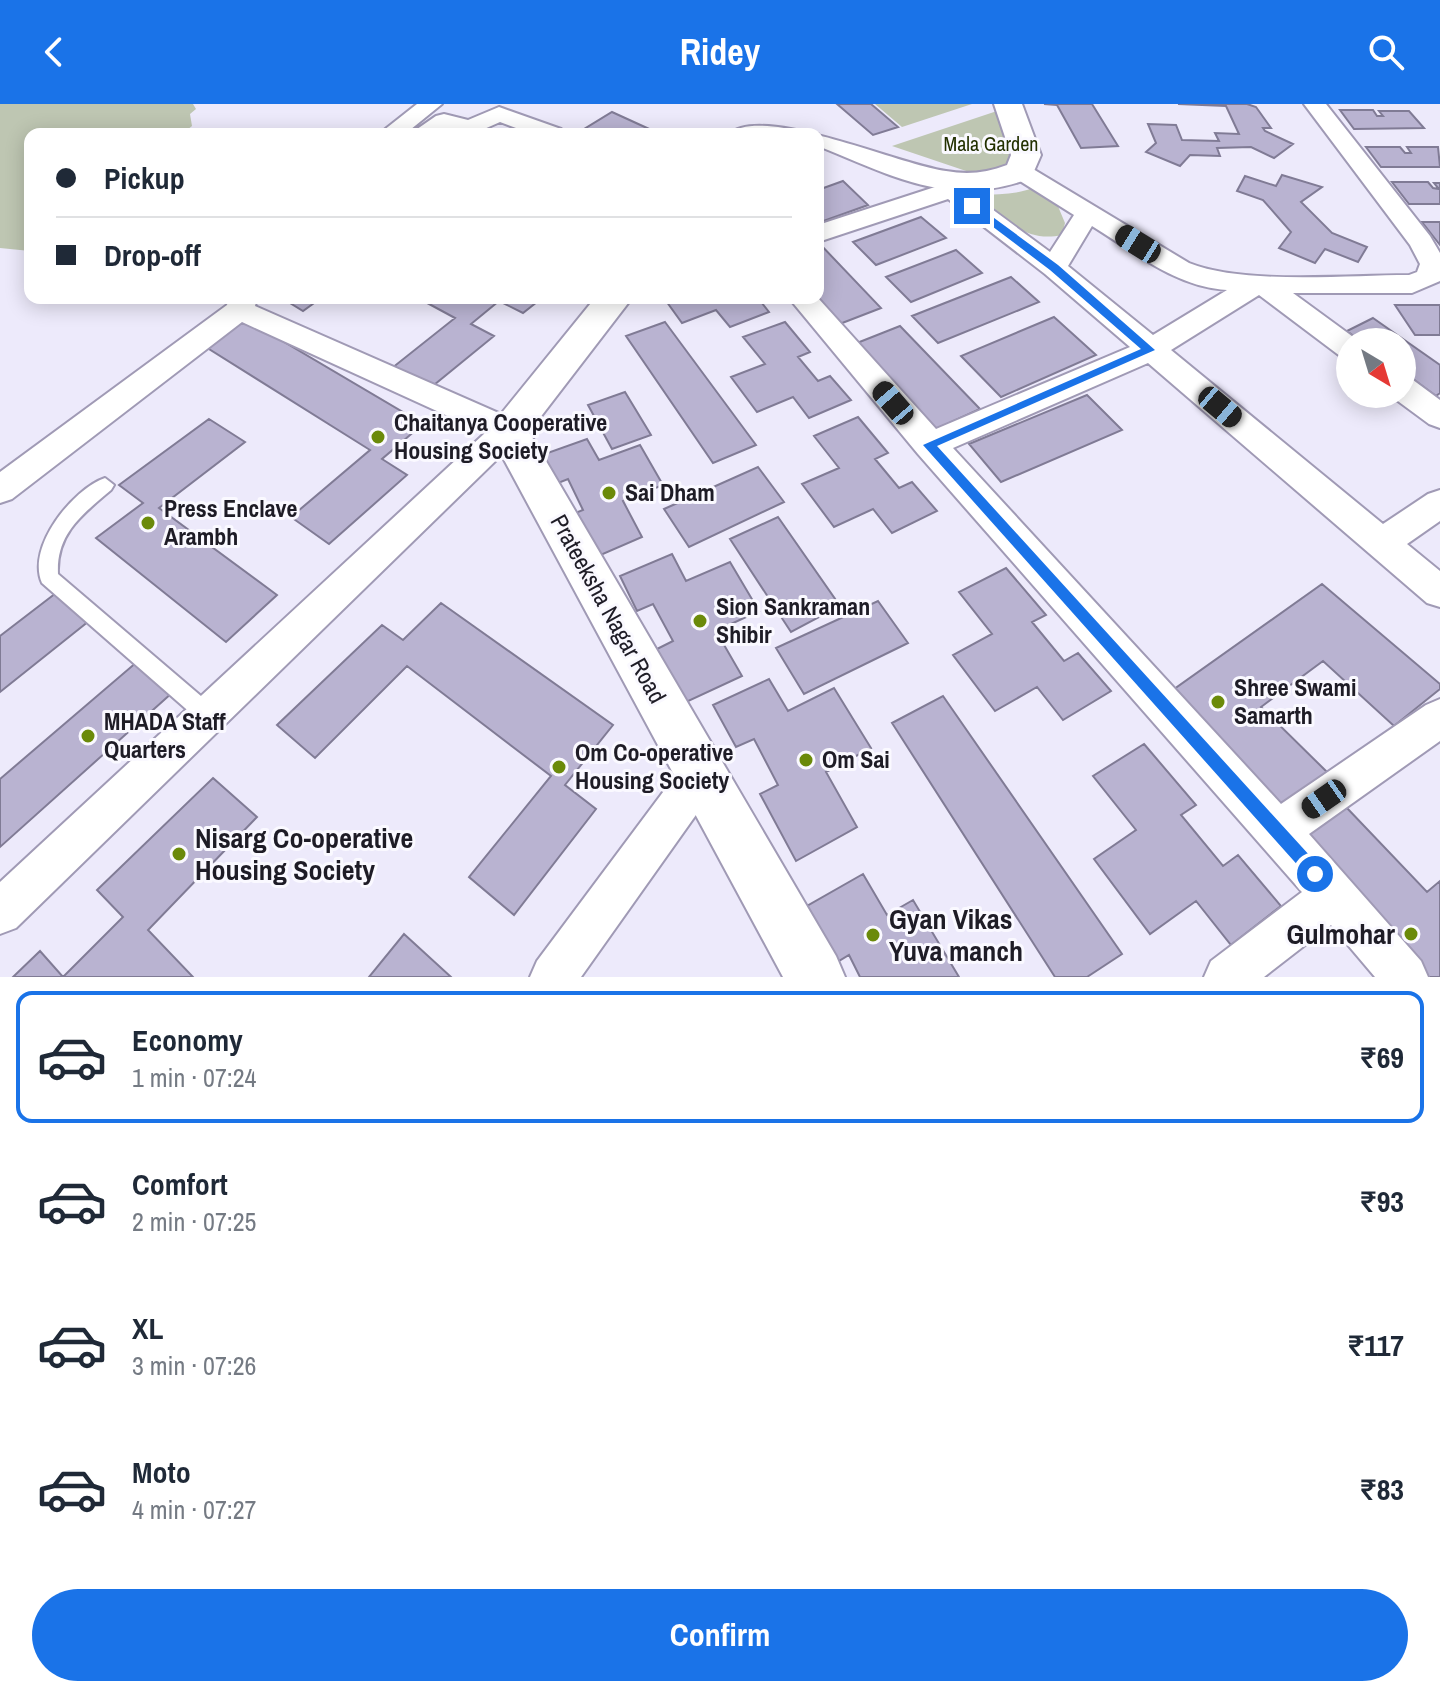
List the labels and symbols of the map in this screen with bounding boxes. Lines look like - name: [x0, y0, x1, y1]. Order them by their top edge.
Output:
- park label: Mala Garden: [944, 130, 1038, 157]
- route end: [954, 188, 990, 224]
- car: [1111, 221, 1165, 267]
- north arrow: [1336, 328, 1416, 408]
- car: [868, 377, 918, 429]
- car: [1194, 382, 1246, 432]
- place label: Chaitanya Cooperative Housing Society: [394, 406, 607, 466]
- marker: Chaitanya Cooperative Housing Society: [369, 428, 387, 446]
- place label: Sai Dham: [625, 476, 715, 508]
- marker: Sai Dham: [600, 484, 618, 502]
- place label: Press Enclave Arambh: [164, 492, 298, 552]
- street label: Prateeksha Nagar Road: [544, 508, 674, 709]
- marker: Press Enclave Arambh: [139, 514, 157, 532]
- place label: Sion Sankraman Shibir: [716, 590, 870, 650]
- marker: Sion Sankraman Shibir: [691, 612, 709, 630]
- place label: Shree Swami Samarth: [1234, 671, 1357, 731]
- marker: Shree Swami Samarth: [1209, 693, 1227, 711]
- place label: MHADA Staff Quarters: [104, 705, 227, 765]
- marker: MHADA Staff Quarters: [79, 727, 97, 745]
- place label: Om Co-operative Housing Society: [575, 736, 734, 796]
- place label: Om Sai: [822, 743, 890, 775]
- marker: Om Sai: [797, 751, 815, 769]
- marker: Om Co-operative Housing Society: [550, 758, 568, 776]
- car: [1297, 775, 1351, 823]
- place label: Nisarg Co-operative Housing Society: [195, 819, 413, 889]
- marker: Nisarg Co-operative Housing Society: [170, 845, 188, 863]
- route start: [1297, 856, 1333, 892]
- place label: Gyan Vikas Yuva manch: [889, 900, 1023, 970]
- place label: Gulmohar: [1287, 915, 1395, 953]
- marker: Gulmohar: [1402, 925, 1420, 943]
- marker: Gyan Vikas Yuva manch: [864, 926, 882, 944]

